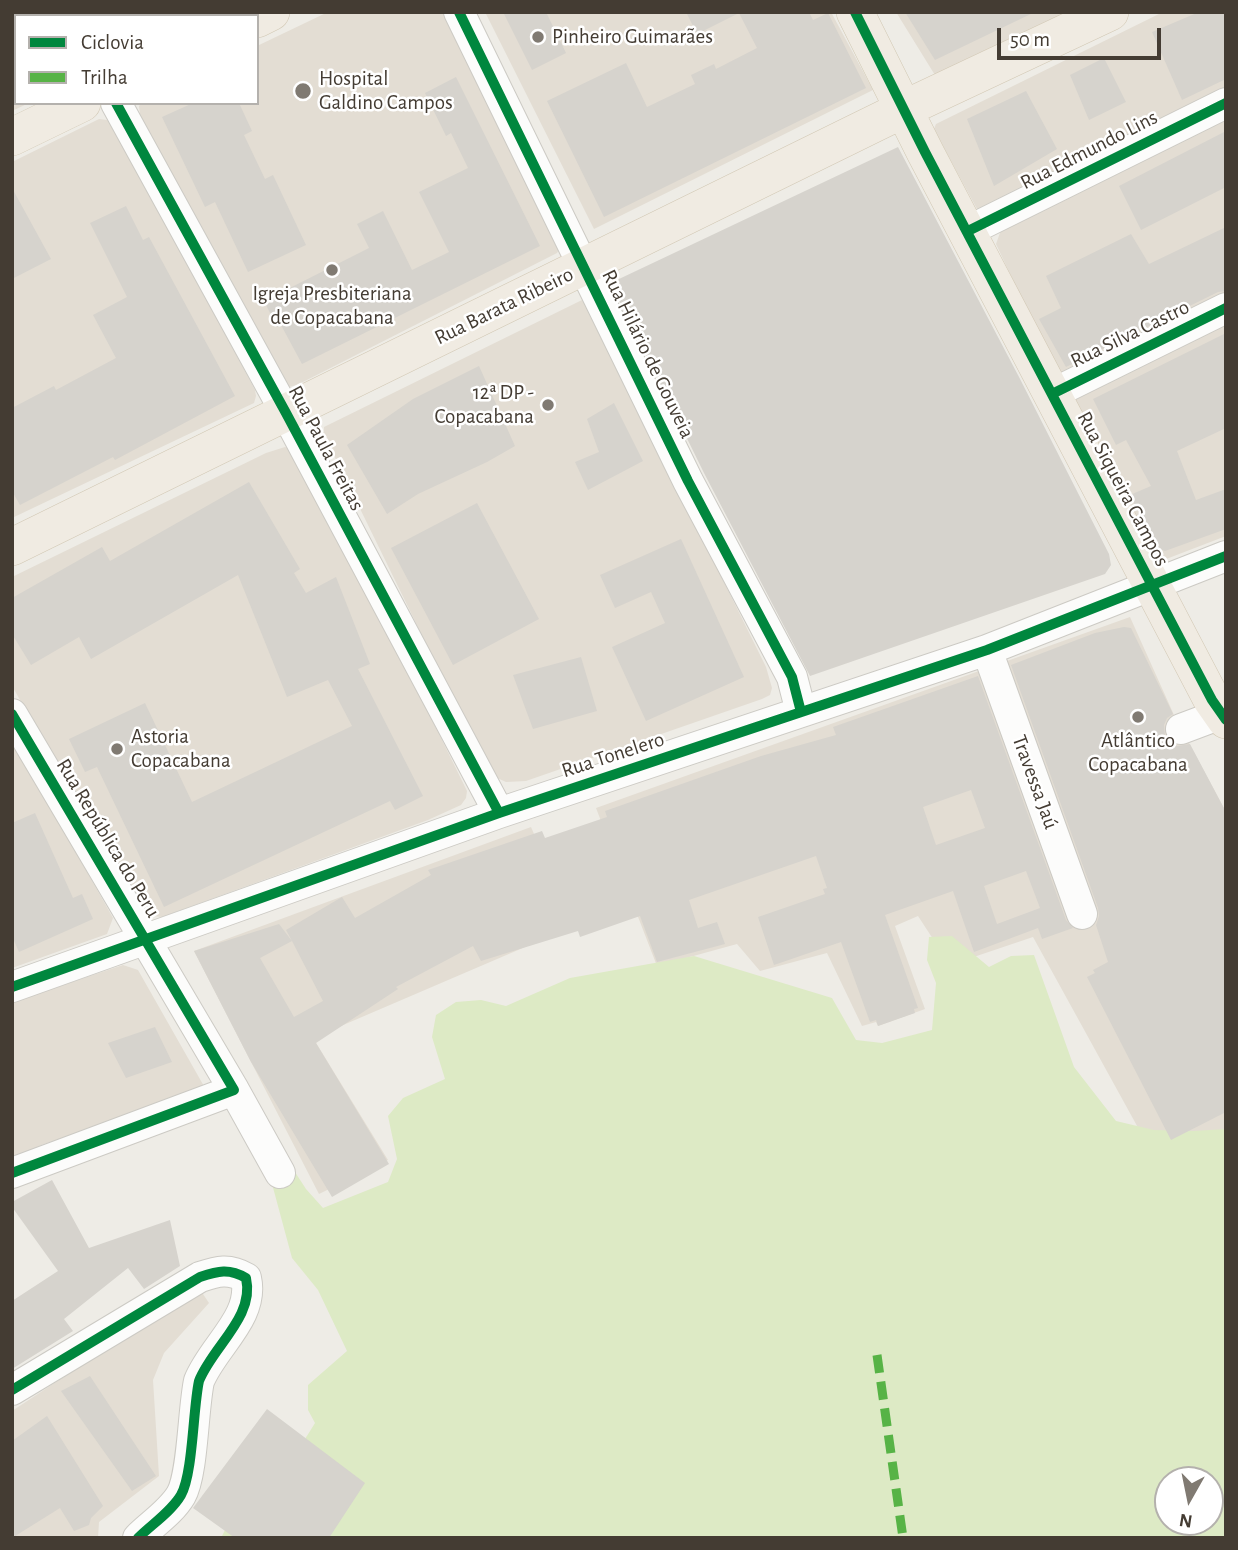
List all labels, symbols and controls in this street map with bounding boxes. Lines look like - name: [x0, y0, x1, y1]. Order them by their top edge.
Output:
- legend: [14, 14, 259, 105]
- scale bar: [1000, 14, 1164, 58]
- place label: Pinheiro Guimarães: [552, 24, 713, 50]
- marker: Pinheiro Guimarães: [530, 29, 546, 45]
- text: 50 m: [1010, 29, 1050, 50]
- text: Ciclovia: [81, 32, 144, 53]
- place label: Hospital Galdino Campos: [319, 66, 453, 116]
- text: Trilha: [81, 67, 128, 88]
- marker: Hospital Galdino Campos: [293, 81, 313, 101]
- street label: Rua Edmundo Lins: [1016, 105, 1162, 195]
- street label: Rua Barata Ribeiro: [430, 261, 578, 351]
- marker: Igreja Presbiteriana de Copacabana: [324, 262, 340, 278]
- street label: Rua Hilário de Gouveia: [596, 265, 700, 443]
- place label: Igreja Presbiteriana de Copacabana: [252, 281, 412, 331]
- street label: Rua Silva Castro: [1066, 294, 1194, 374]
- place label: 12ª DP - Copacabana: [434, 380, 534, 430]
- street label: Rua Paula Freitas: [282, 381, 370, 515]
- marker: 12ª DP - Copacabana: [540, 397, 556, 413]
- street label: Rua Siqueira Campos: [1072, 407, 1174, 571]
- marker: Atlântico Copacabana: [1130, 709, 1146, 725]
- place label: Astoria Copacabana: [131, 724, 231, 774]
- street label: Rua Tonelero: [558, 727, 668, 783]
- place label: Atlântico Copacabana: [1088, 728, 1188, 778]
- street label: Travessa Jaú: [1006, 731, 1064, 833]
- marker: Astoria Copacabana: [109, 741, 125, 757]
- street label: Rua República do Peru: [51, 754, 165, 922]
- north arrow: [1154, 1466, 1224, 1536]
- text: N: [1178, 1510, 1194, 1531]

